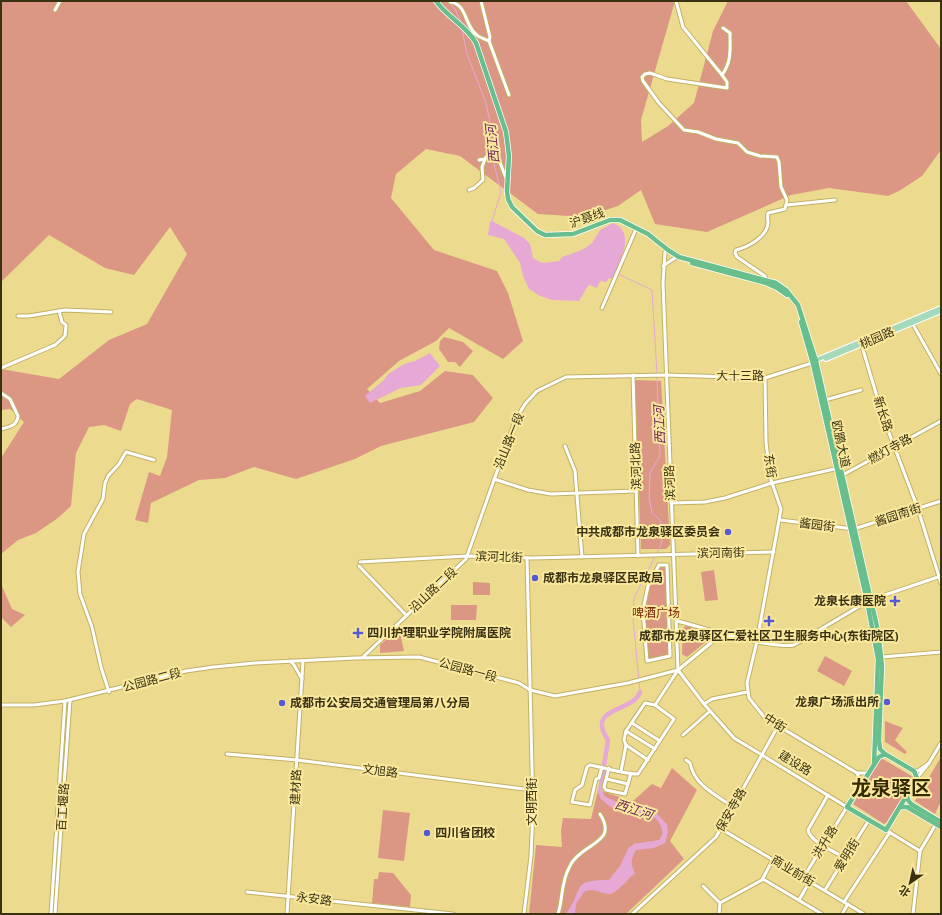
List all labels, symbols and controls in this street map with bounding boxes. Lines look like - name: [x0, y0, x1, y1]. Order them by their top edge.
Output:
- water label: 西江河: [483, 121, 502, 164]
- street label: 沪聂线: [568, 206, 606, 230]
- street label: 桃园路: [858, 325, 896, 351]
- street label: 大十三路: [716, 369, 764, 383]
- street label: 新长路: [871, 395, 895, 433]
- water label: 西江河: [651, 402, 668, 445]
- street label: 沿山路一段: [491, 411, 527, 471]
- street label: 欧鹏大道: [829, 419, 853, 469]
- street label: 燃灯寺路: [866, 431, 914, 467]
- street label: 滨河北路: [628, 442, 644, 490]
- street label: 东街: [761, 453, 779, 479]
- street label: 滨河路: [662, 465, 678, 501]
- street label: 酱园南街: [873, 501, 923, 529]
- street label: 酱园街: [798, 516, 836, 534]
- place label: 中共成都市龙泉驿区委员会: [576, 525, 720, 539]
- marker: 中共成都市龙泉驿区委员会: [723, 527, 733, 537]
- street label: 滨河南街: [697, 546, 745, 560]
- street label: 滨河北街: [475, 549, 523, 565]
- street label: 沿山路二段: [406, 564, 460, 616]
- place label: 成都市龙泉驿区民政局: [543, 571, 663, 585]
- marker: 成都市龙泉驿区民政局: [530, 573, 540, 583]
- place label: 龙泉长康医院: [814, 594, 886, 608]
- marker: 龙泉长康医院: [889, 595, 901, 607]
- park label: 啤酒广场: [632, 606, 680, 620]
- marker: 成都市龙泉驿区仁爱社区卫生服务中心(东街院区): [763, 615, 775, 627]
- place label: 四川护理职业学院附属医院: [367, 626, 511, 640]
- marker: 四川护理职业学院附属医院: [352, 627, 364, 639]
- place label: 成都市龙泉驿区仁爱社区卫生服务中心(东街院区): [639, 629, 899, 643]
- street label: 公园路一段: [437, 655, 499, 685]
- street label: 公园路二段: [121, 665, 183, 695]
- place label: 龙泉广场派出所: [795, 695, 879, 709]
- place label: 成都市公安局交通管理局第八分局: [290, 696, 470, 710]
- marker: 龙泉广场派出所: [882, 697, 892, 707]
- marker: 成都市公安局交通管理局第八分局: [277, 698, 287, 708]
- street label: 中街: [761, 711, 789, 735]
- street label: 建设路: [776, 748, 814, 778]
- street label: 文旭路: [361, 762, 399, 780]
- street label: 建材路: [288, 769, 304, 805]
- district label: 龙泉驿区: [851, 776, 931, 800]
- street label: 文明西街: [525, 778, 539, 826]
- street label: 百工堰路: [54, 783, 72, 831]
- street label: 保安寺路: [713, 786, 749, 834]
- water label: 西江河: [613, 796, 658, 824]
- street label: 洪升路: [810, 823, 840, 861]
- place label: 四川省团校: [435, 826, 495, 840]
- marker: 四川省团校: [422, 828, 432, 838]
- street label: 爱明街: [832, 836, 862, 874]
- street label: 商业前街: [769, 853, 817, 889]
- north arrow: [890, 863, 930, 903]
- text: 北: [896, 883, 912, 899]
- street label: 永安路: [295, 890, 333, 908]

